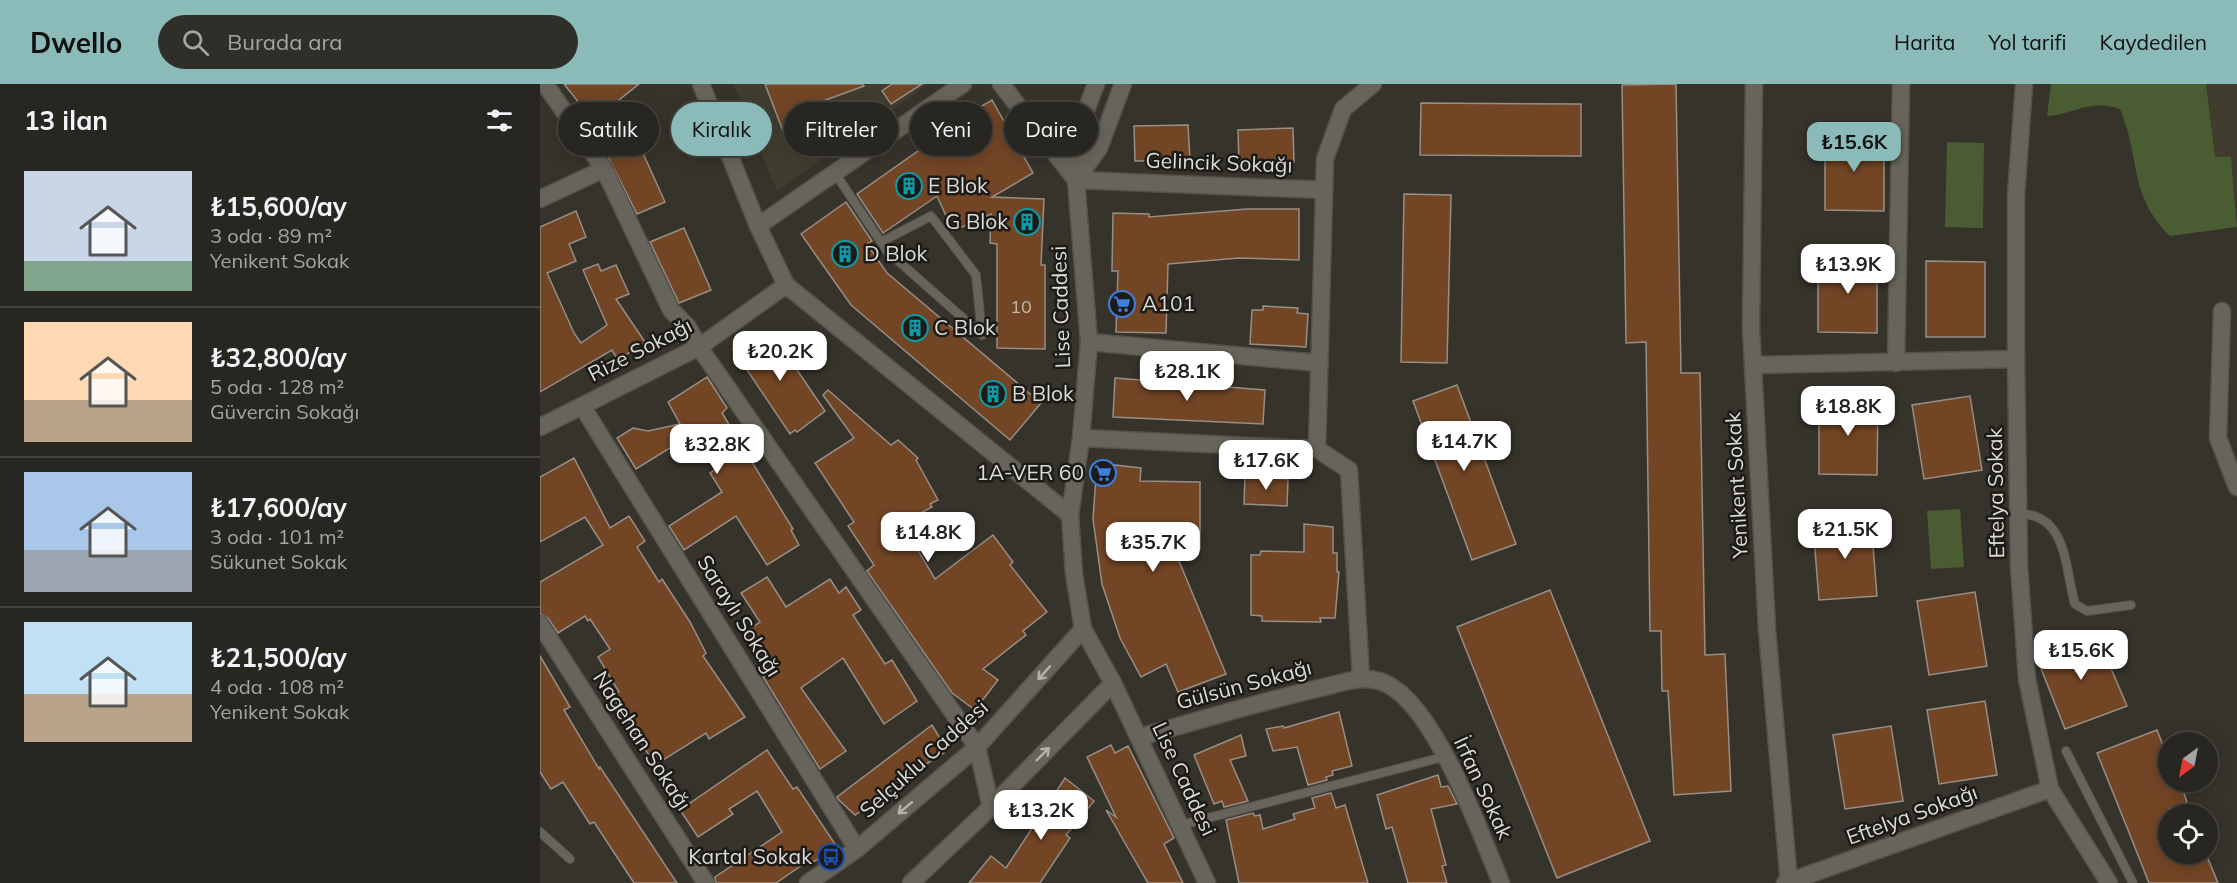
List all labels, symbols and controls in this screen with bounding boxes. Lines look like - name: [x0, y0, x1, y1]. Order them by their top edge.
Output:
- search box: [158, 15, 578, 69]
- text: Dwello: [30, 25, 122, 60]
- icon: search: [179, 26, 212, 59]
- text: Burada ara: [227, 28, 342, 56]
- text: Harita: [1894, 29, 1955, 55]
- text: Yol tarifi: [1988, 29, 2067, 55]
- text: Kaydedilen: [2100, 29, 2207, 55]
- chip: Satılık: [558, 102, 659, 156]
- chip: Kiralık: [671, 102, 772, 156]
- chip: Filtreler: [784, 102, 898, 156]
- chip: Yeni: [910, 102, 992, 156]
- chip: Daire: [1004, 102, 1098, 156]
- text: 13 ilan: [24, 104, 108, 137]
- icon: filters: [483, 104, 516, 137]
- pin: ₺15.6K: [1805, 122, 1903, 173]
- text: ₺15.6K: [1821, 129, 1887, 154]
- street label: Gelincik Sokağı: [1145, 146, 1293, 178]
- building icon: E Blok: [894, 171, 924, 201]
- place label: E Blok: [928, 172, 988, 198]
- text: ₺15,600/ay: [210, 190, 347, 223]
- icon: home: [72, 195, 144, 267]
- building icon: G Blok: [1012, 207, 1042, 237]
- place label: G Blok: [945, 208, 1008, 234]
- text: 3 oda · 89 m²: [210, 223, 332, 248]
- building icon: D Blok: [830, 239, 860, 269]
- place label: D Blok: [864, 240, 927, 266]
- pin: ₺13.9K: [1799, 244, 1897, 295]
- street label: Lise Caddesi: [1045, 245, 1075, 369]
- text: Yenikent Sokak: [210, 248, 349, 273]
- text: ₺13.9K: [1815, 251, 1881, 276]
- supermarket icon: A101: [1107, 289, 1137, 319]
- place label: A101: [1142, 290, 1195, 316]
- house number: 10: [1010, 295, 1032, 318]
- street label: Rize Sokağı: [583, 312, 696, 386]
- building icon: C Blok: [900, 313, 930, 343]
- place label: C Blok: [934, 314, 996, 340]
- pin: ₺20.2K: [731, 331, 829, 382]
- text: ₺20.2K: [747, 338, 813, 363]
- text: ₺32,800/ay: [210, 341, 347, 374]
- icon: home: [72, 346, 144, 418]
- pin: ₺28.1K: [1138, 351, 1236, 402]
- text: ₺28.1K: [1154, 358, 1220, 383]
- text: 5 oda · 128 m²: [210, 374, 344, 399]
- building icon: B Blok: [978, 379, 1008, 409]
- place label: B Blok: [1012, 380, 1074, 406]
- pin: ₺18.8K: [1799, 386, 1897, 437]
- text: ₺18.8K: [1815, 393, 1881, 418]
- text: Güvercin Sokağı: [210, 399, 359, 424]
- street label: Yenikent Sokak: [1719, 411, 1753, 560]
- pin: ₺14.7K: [1415, 421, 1513, 472]
- pin: ₺32.8K: [668, 424, 766, 475]
- street label: Eftelya Sokak: [1981, 427, 2009, 559]
- text: ₺14.7K: [1431, 428, 1497, 453]
- text: ₺32.8K: [684, 431, 750, 456]
- pin: ₺17.6K: [1217, 440, 1315, 491]
- text: ₺17.6K: [1233, 447, 1299, 472]
- supermarket icon: 1A-VER 60: [1088, 458, 1118, 488]
- place label: 1A-VER 60: [976, 459, 1084, 485]
- text: ₺17,600/ay: [210, 491, 347, 524]
- icon: home: [72, 496, 144, 568]
- pin: ₺21.5K: [1796, 509, 1894, 560]
- pin: ₺14.8K: [879, 512, 977, 563]
- text: ₺21.5K: [1812, 516, 1878, 541]
- text: ₺14.8K: [895, 519, 961, 544]
- pin: ₺35.7K: [1104, 522, 1202, 573]
- text: 3 oda · 101 m²: [210, 524, 344, 549]
- text: ₺35.7K: [1120, 529, 1186, 554]
- text: Sükunet Sokak: [210, 549, 347, 574]
- street label: Saraylı Sokağı: [692, 550, 788, 681]
- pin: ₺15.6K: [2032, 630, 2130, 681]
- text: ₺15.6K: [2048, 637, 2114, 662]
- text: ₺21,500/ay: [210, 641, 347, 674]
- icon: home: [72, 646, 144, 718]
- street label: Gülsün Sokağı: [1173, 654, 1314, 715]
- one-way arrow: [1037, 665, 1051, 680]
- street label: Nagehan Sokağı: [588, 666, 698, 815]
- text: 4 oda · 108 m²: [210, 674, 344, 699]
- street label: Selçuklu Caddesi: [854, 694, 993, 823]
- text: Yenikent Sokak: [210, 699, 349, 724]
- street label: Lise Caddesi: [1147, 718, 1223, 840]
- street label: İrfan Sokak: [1449, 732, 1519, 843]
- north arrow: [2158, 732, 2218, 792]
- map controls: [2158, 732, 2218, 864]
- one-way arrow: [1036, 747, 1050, 762]
- street label: Eftelya Sokağı: [1843, 778, 1981, 850]
- pin: ₺13.2K: [992, 790, 1090, 841]
- text: ₺13.2K: [1008, 797, 1074, 822]
- one-way arrow: [897, 802, 913, 815]
- button: locate: [2158, 804, 2218, 864]
- bus stop icon: Kartal Sokak: [816, 842, 846, 872]
- place label: Kartal Sokak: [688, 843, 812, 869]

